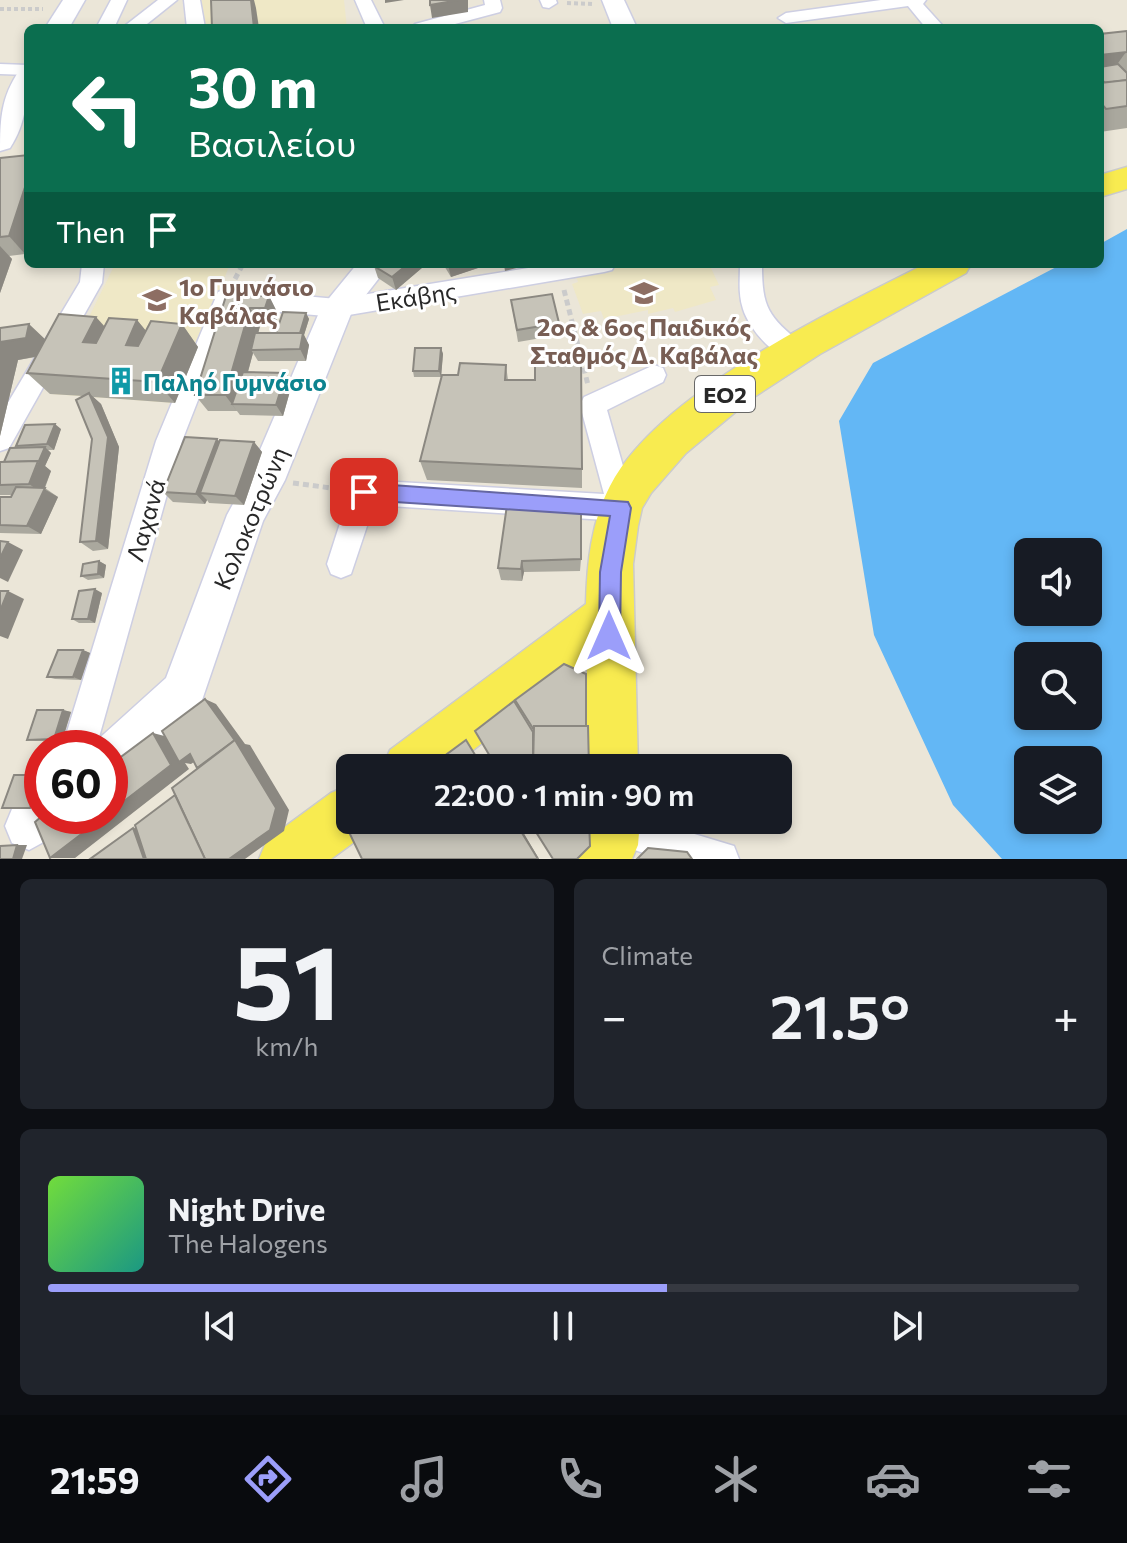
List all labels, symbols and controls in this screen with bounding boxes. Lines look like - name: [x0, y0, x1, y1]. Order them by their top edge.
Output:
- text: 30 m: [188, 51, 317, 120]
- icon: left: [56, 56, 160, 160]
- text: Βασιλείου: [188, 120, 356, 164]
- icon: arrive: [141, 208, 185, 252]
- text: Then: [56, 212, 125, 249]
- place label: 1ο Γυμνάσιο Καβάλας: [179, 272, 314, 329]
- street label: Εκάβης: [373, 275, 459, 317]
- school or university icon: 2ος & 6ος Παιδικός Σταθμός Δ. Καβάλας: [629, 278, 659, 308]
- school or university icon: 1ο Γυμνάσιο Καβάλας: [142, 285, 172, 315]
- place label: 2ος & 6ος Παιδικός Σταθμός Δ. Καβάλας: [530, 312, 758, 369]
- building icon: Παληό Γυμνάσιο: [106, 366, 136, 396]
- place label: Παληό Γυμνάσιο: [143, 367, 327, 396]
- road number: ΕΟ2: [695, 376, 755, 412]
- street label: Κολοκοτρώνη: [207, 442, 293, 594]
- pin: [330, 458, 398, 526]
- icon: arrive: [342, 470, 386, 514]
- street label: Λαχανά: [119, 475, 171, 565]
- map controls: [1014, 538, 1102, 834]
- button: sound: [1014, 538, 1102, 626]
- position arrow: [567, 594, 651, 678]
- button: search: [1014, 642, 1102, 730]
- speed limit sign: 60: [24, 730, 128, 834]
- button: layers: [1014, 746, 1102, 834]
- text: 22:00 · 1 min · 90 m: [434, 775, 694, 812]
- text: 51: [233, 914, 341, 1041]
- text: Climate: [602, 939, 693, 970]
- text: 21.5°: [770, 978, 910, 1051]
- text: −: [602, 988, 627, 1042]
- text: +: [1053, 988, 1079, 1042]
- text: km/h: [255, 1030, 318, 1061]
- text: Night Drive: [168, 1190, 325, 1227]
- text: The Halogens: [168, 1227, 328, 1258]
- icon: previous: [198, 1304, 242, 1348]
- icon: pause: [541, 1304, 585, 1348]
- icon: next: [885, 1304, 929, 1348]
- icon: directions: [240, 1451, 296, 1507]
- icon: music: [396, 1451, 452, 1507]
- icon: phone: [552, 1451, 608, 1507]
- icon: climate: [708, 1451, 764, 1507]
- icon: car: [865, 1451, 921, 1507]
- icon: filters: [1021, 1451, 1077, 1507]
- text: 21:59: [50, 1457, 140, 1501]

